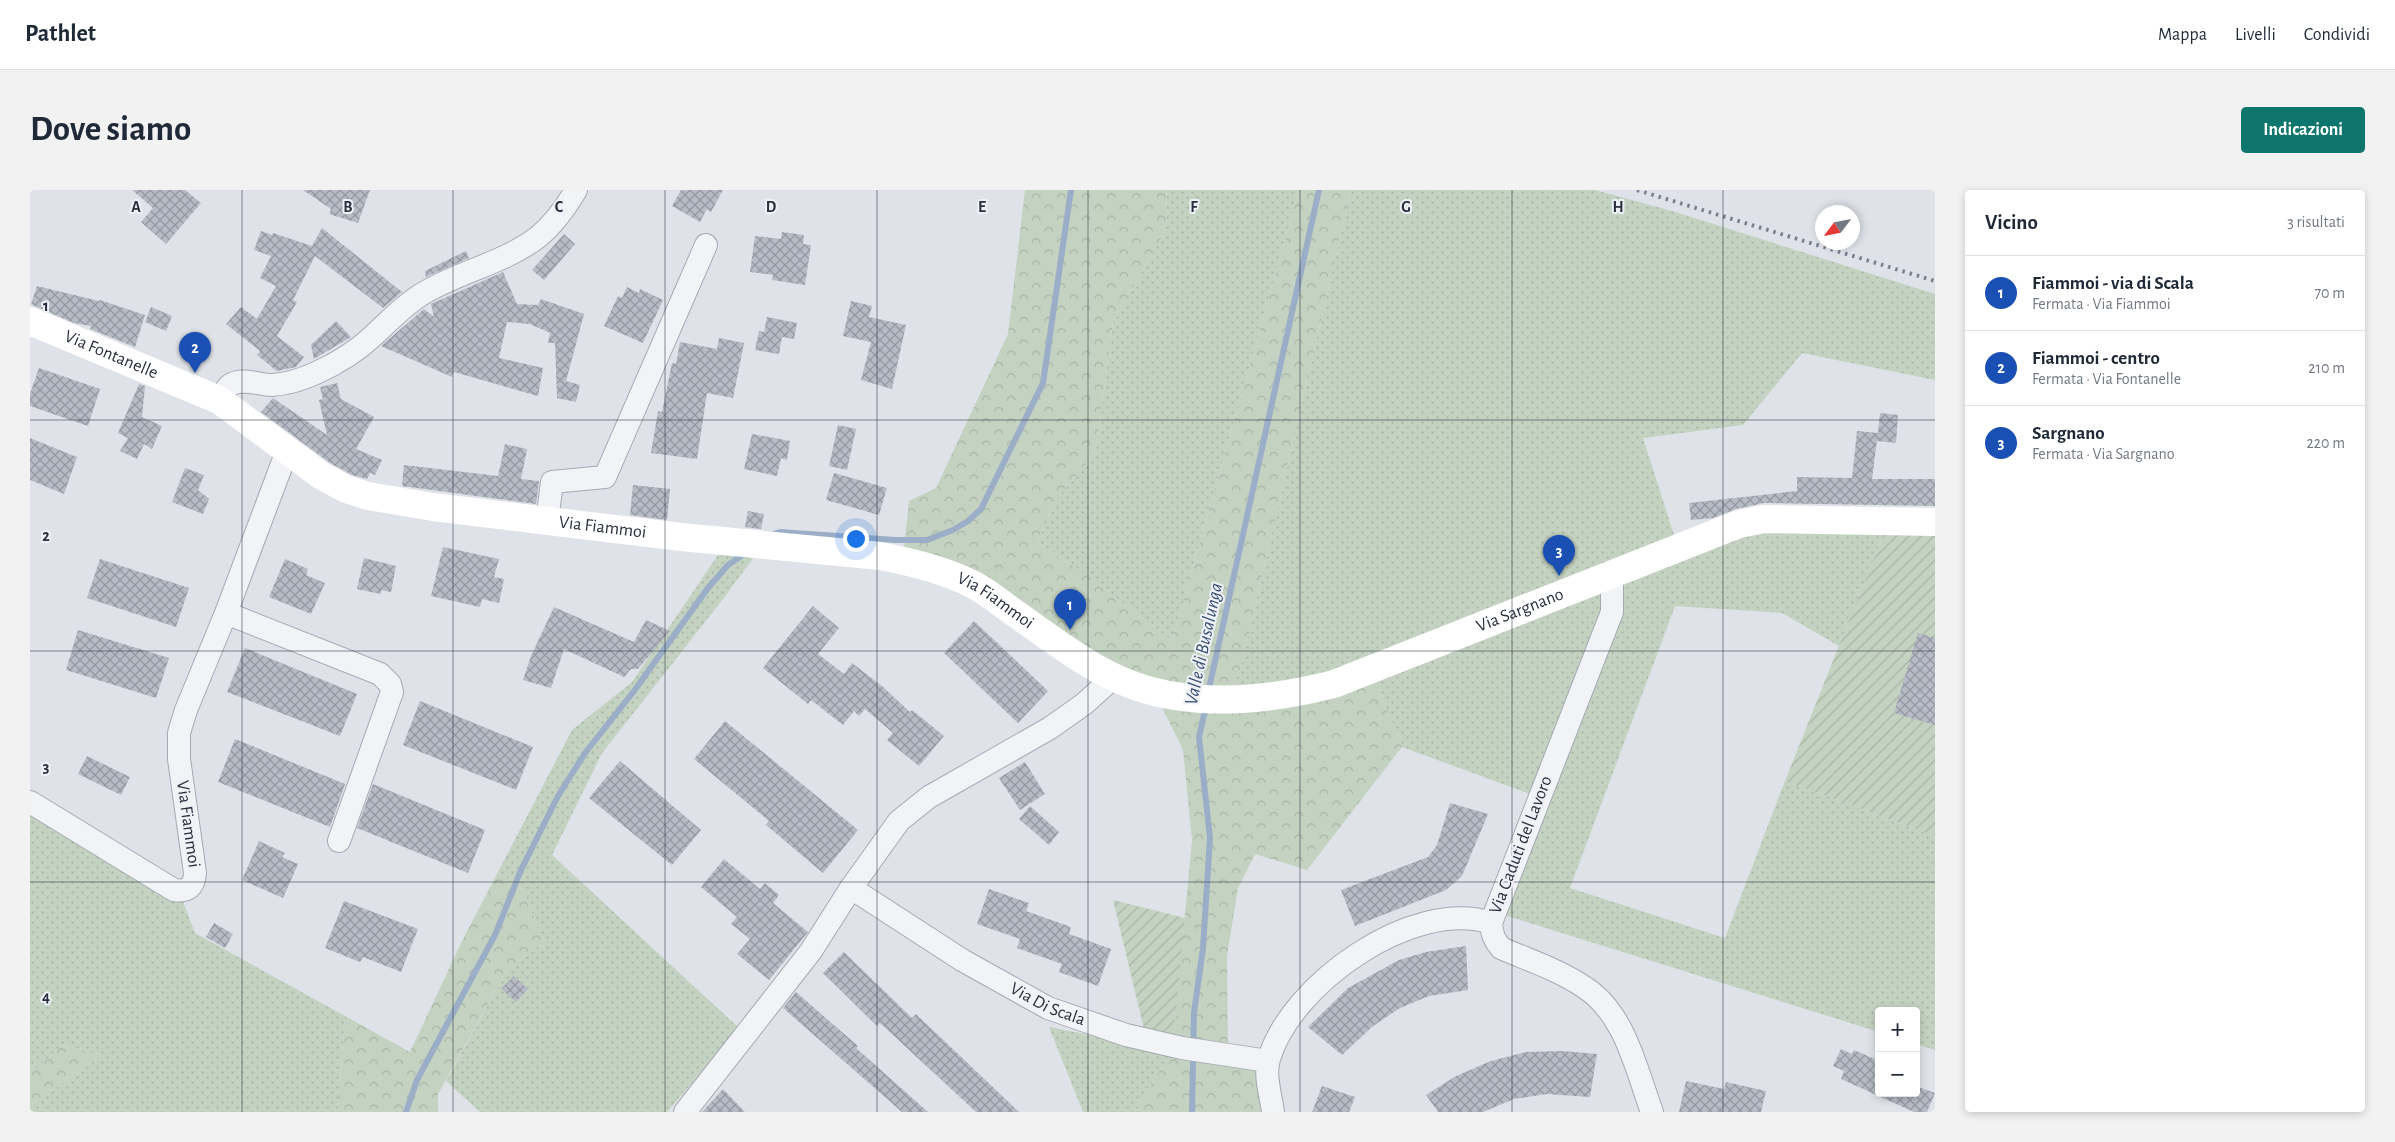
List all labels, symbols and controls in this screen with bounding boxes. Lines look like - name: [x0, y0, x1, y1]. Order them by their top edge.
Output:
- text: Pathlet: [25, 22, 96, 46]
- text: Mappa: [2158, 26, 2207, 44]
- text: Livelli: [2235, 26, 2276, 44]
- text: Condividi: [2304, 26, 2370, 44]
- button: Indicazioni: [2241, 107, 2365, 153]
- text: Dove siamo: [30, 112, 191, 147]
- text: A: [131, 199, 141, 215]
- text: B: [343, 199, 353, 215]
- text: C: [555, 199, 564, 215]
- text: D: [766, 199, 777, 215]
- text: E: [978, 199, 986, 215]
- text: F: [1190, 199, 1198, 215]
- text: G: [1401, 199, 1411, 215]
- text: H: [1612, 199, 1624, 215]
- north arrow: [1815, 205, 1860, 250]
- text: Vicino: [1985, 212, 2038, 233]
- text: 3 risultati: [2287, 214, 2345, 230]
- text: Fiammoi - via di Scala: [2032, 274, 2194, 293]
- text: 1: [1998, 285, 2004, 301]
- text: 70 m: [2314, 285, 2345, 301]
- text: Fermata · Via Fiammoi: [2032, 296, 2171, 312]
- text: 1: [43, 298, 49, 314]
- street label: Via Fontanelle: [62, 327, 161, 382]
- pin: 2: [179, 332, 211, 373]
- text: Fiammoi - centro: [2032, 349, 2160, 368]
- text: 2: [1997, 360, 2005, 376]
- text: 210 m: [2308, 360, 2345, 376]
- text: Fermata · Via Fontanelle: [2032, 371, 2181, 387]
- text: Sargnano: [2032, 424, 2105, 443]
- text: 3: [1998, 435, 2004, 451]
- text: 220 m: [2307, 435, 2345, 451]
- text: Fermata · Via Sargnano: [2032, 446, 2175, 462]
- street label: Via Fiammoi: [558, 513, 647, 542]
- your location: [843, 526, 869, 552]
- text: 2: [42, 528, 50, 544]
- pin: 3: [1543, 535, 1575, 576]
- street label: Via Fiammoi: [954, 569, 1037, 632]
- water label: Valle di Busalunga: [1182, 581, 1226, 707]
- street label: Via Sargnano: [1474, 585, 1566, 636]
- pin: 1: [1054, 589, 1086, 630]
- text: 3: [43, 759, 50, 775]
- street label: Via Caduti del Lavoro: [1486, 773, 1556, 917]
- street label: Via Fiammoi: [173, 779, 203, 869]
- street label: Via Di Scala: [1007, 980, 1087, 1029]
- text: 4: [42, 989, 50, 1005]
- map controls: [1875, 1007, 1920, 1097]
- button: +: [1875, 1007, 1920, 1052]
- button: −: [1875, 1052, 1920, 1097]

